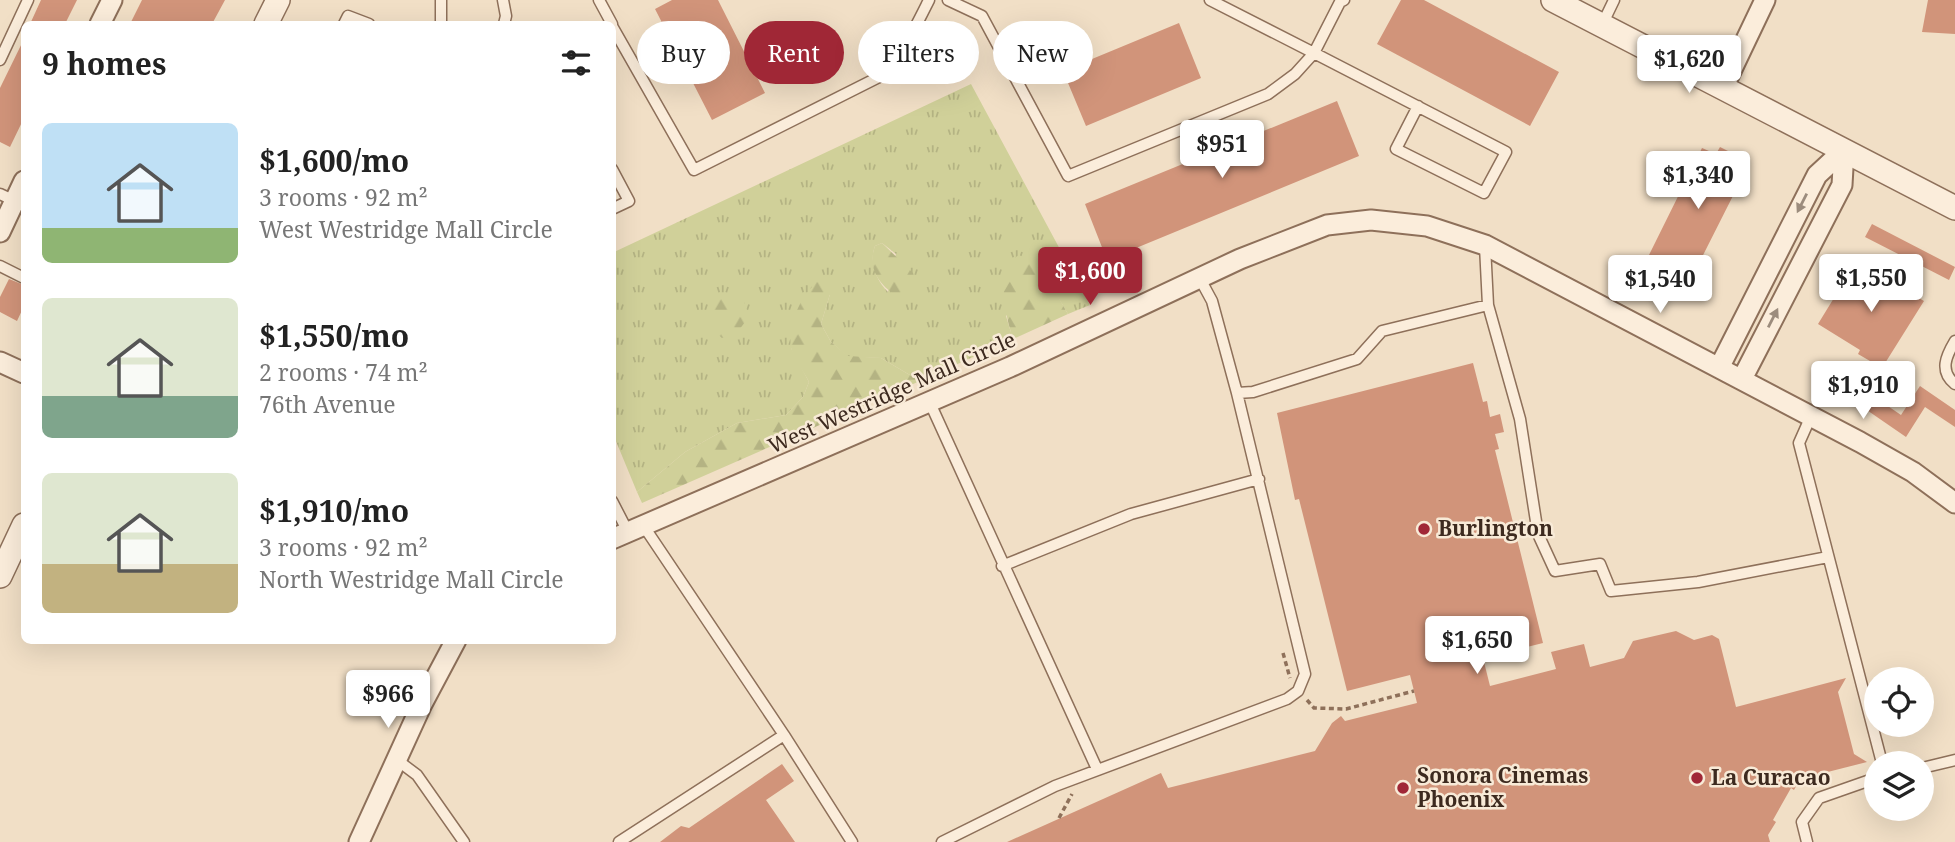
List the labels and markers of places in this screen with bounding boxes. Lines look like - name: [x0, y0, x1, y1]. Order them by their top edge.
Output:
- pin: $1,620: [1632, 36, 1746, 95]
- pin: $951: [1181, 120, 1263, 180]
- pin: $1,340: [1641, 152, 1755, 211]
- pin: $1,600: [1033, 247, 1147, 307]
- pin: $1,550: [1814, 254, 1928, 314]
- pin: $1,540: [1603, 256, 1717, 315]
- pin: $1,910: [1806, 362, 1920, 421]
- place label: Burlington: [1438, 514, 1553, 542]
- marker: Burlington: [1416, 521, 1432, 537]
- pin: $1,650: [1420, 616, 1534, 676]
- pin: $966: [347, 670, 429, 730]
- place label: Sonora Cinemas Phoenix: [1417, 761, 1588, 813]
- place label: La Curacao: [1711, 763, 1831, 791]
- marker: La Curacao: [1689, 770, 1705, 786]
- marker: Sonora Cinemas Phoenix: [1395, 780, 1411, 796]

